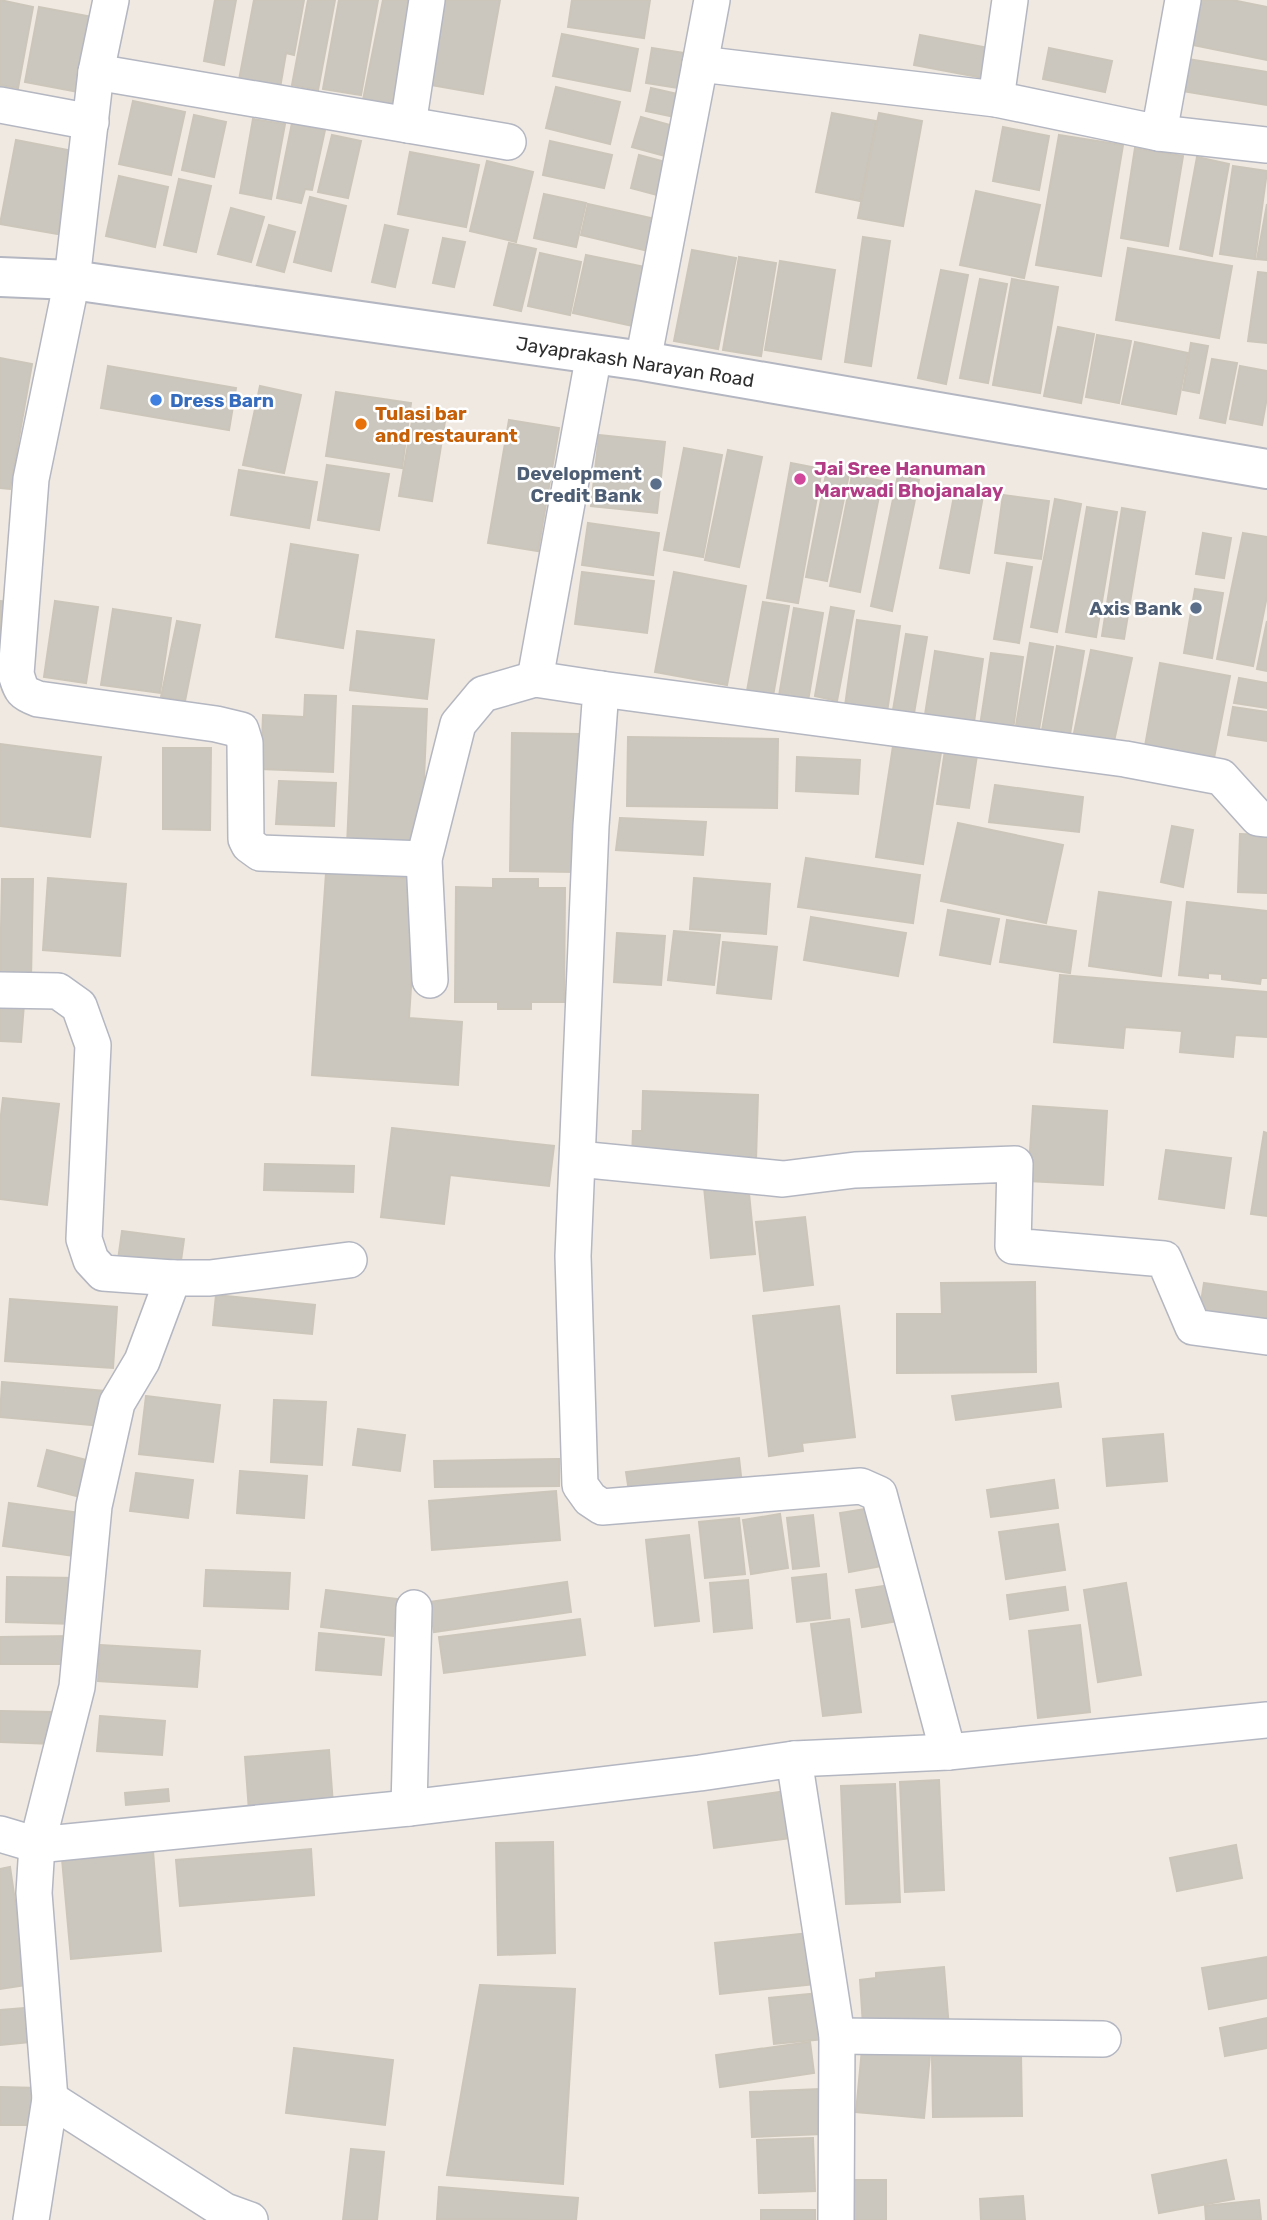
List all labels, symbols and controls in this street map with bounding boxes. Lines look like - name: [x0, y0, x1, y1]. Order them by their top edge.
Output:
- street label: Jayaprakash Narayan Road: [514, 332, 756, 392]
- place label: Dress Barn: [170, 389, 274, 412]
- marker: Dress Barn: [148, 392, 164, 408]
- place label: Tulasi bar and restaurant: [375, 402, 518, 447]
- marker: Tulasi bar and restaurant: [353, 416, 369, 432]
- place label: Jai Sree Hanuman Marwadi Bhojanalay: [814, 457, 1004, 502]
- place label: Development Credit Bank: [517, 462, 642, 507]
- marker: Jai Sree Hanuman Marwadi Bhojanalay: [792, 471, 808, 487]
- marker: Development Credit Bank: [648, 476, 664, 492]
- place label: Axis Bank: [1089, 597, 1182, 620]
- marker: Axis Bank: [1188, 600, 1204, 616]

